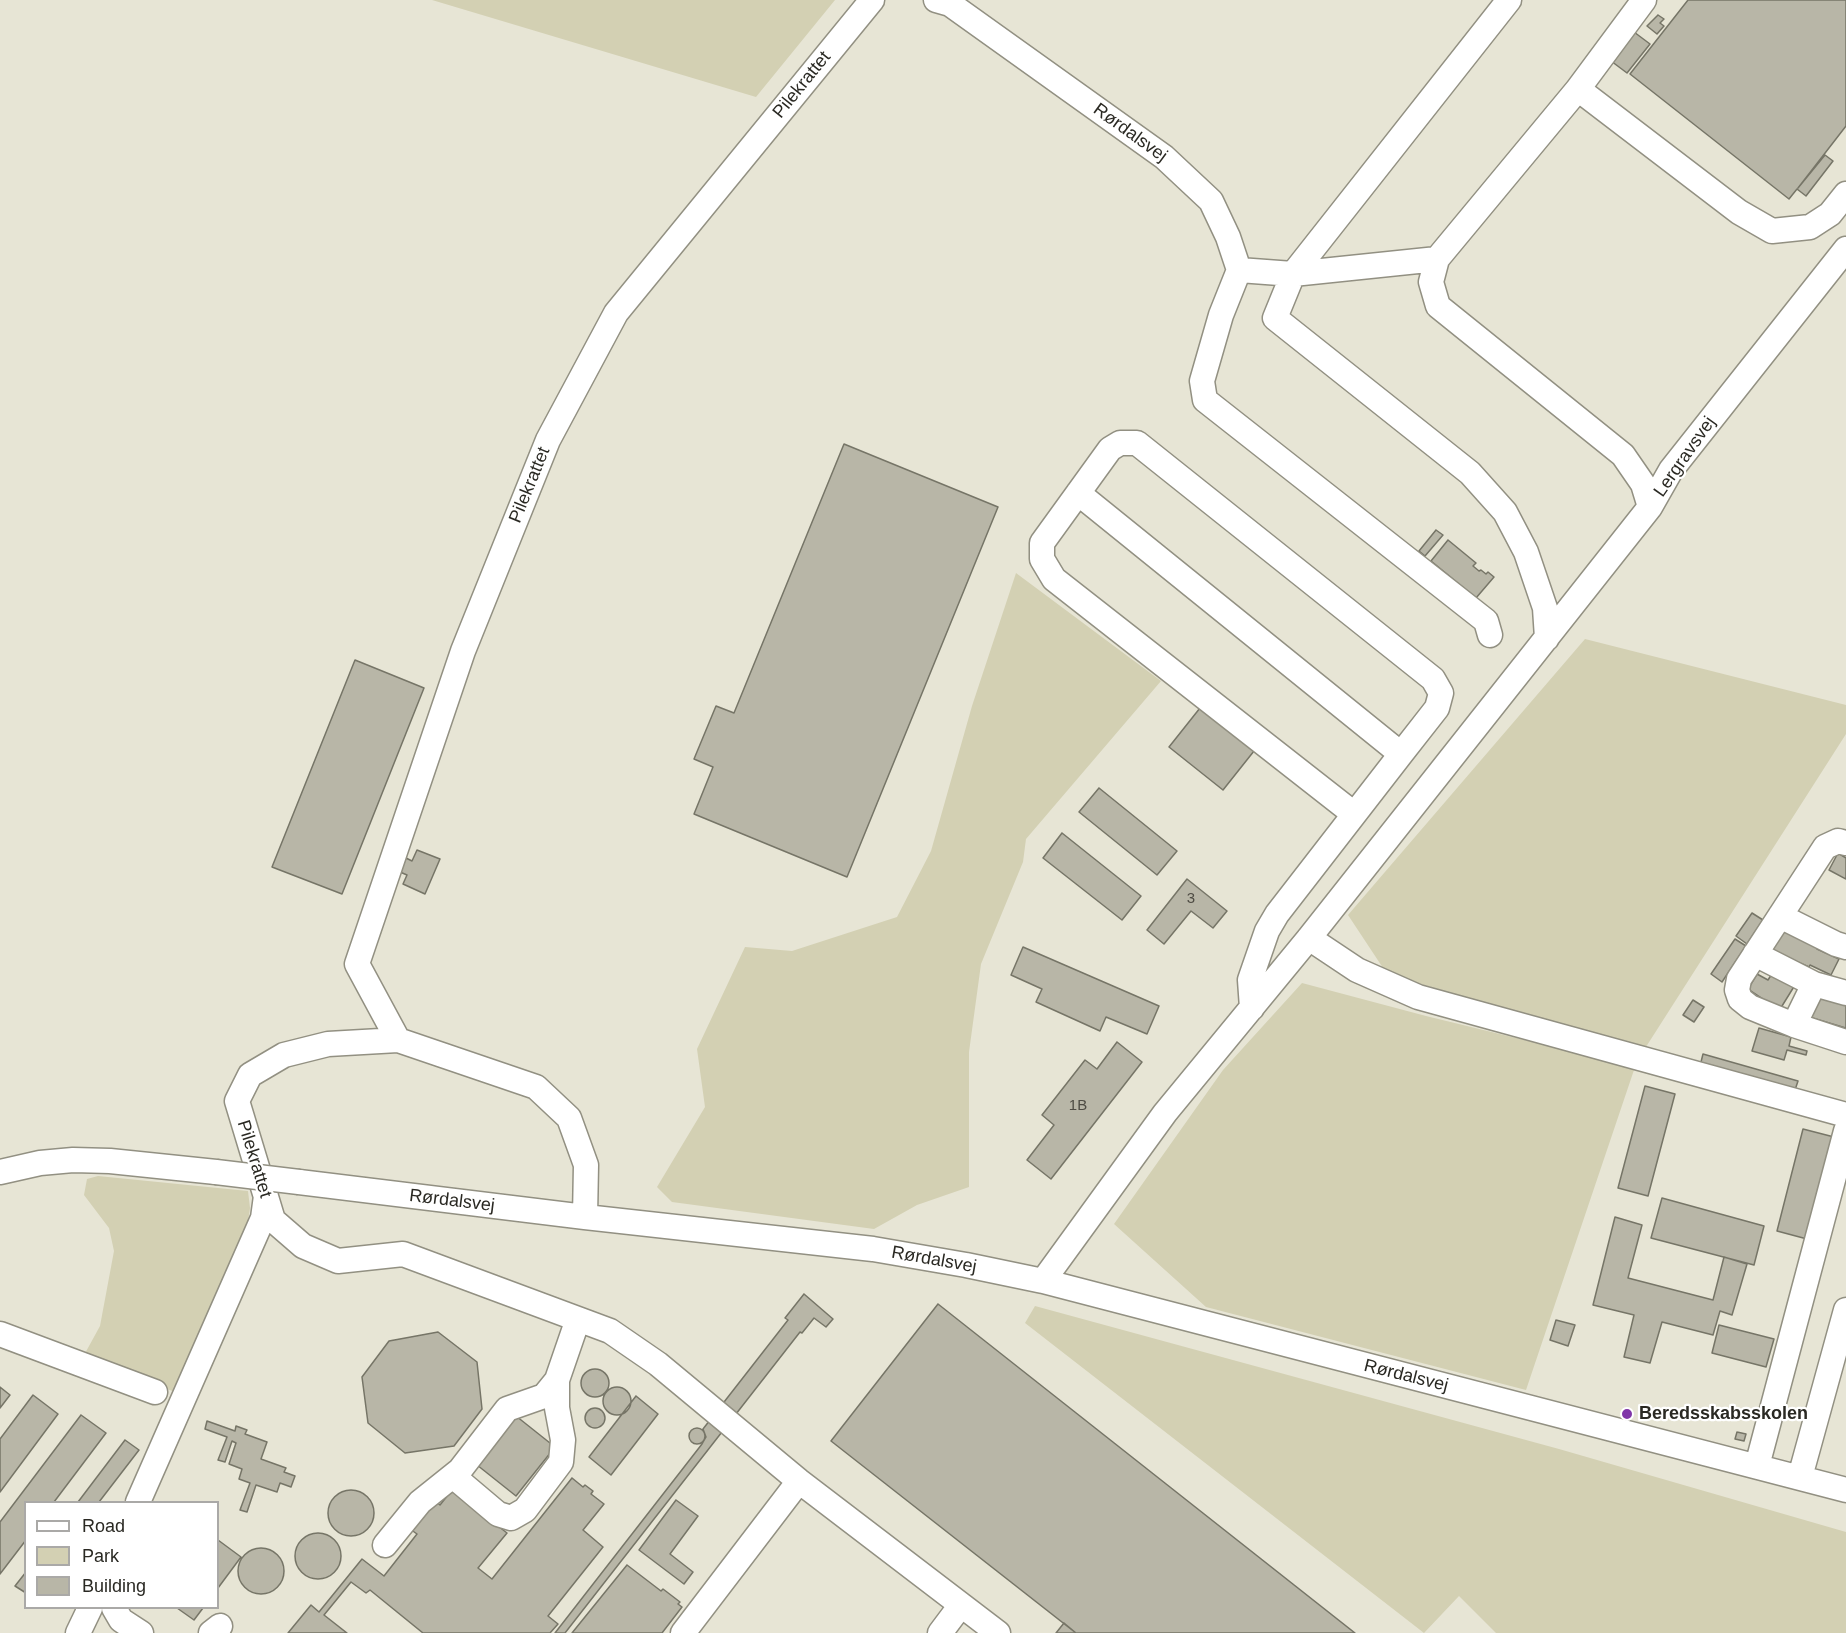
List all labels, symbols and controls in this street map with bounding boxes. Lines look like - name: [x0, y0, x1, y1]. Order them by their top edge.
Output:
- street label: Pilekrattet: [768, 47, 836, 123]
- street label: Rørdalsvej: [1089, 99, 1171, 167]
- street label: Lergravsvej: [1649, 413, 1721, 501]
- street label: Pilekrattet: [505, 444, 555, 526]
- house number: 3: [1187, 890, 1195, 908]
- house number: 1B: [1069, 1097, 1087, 1115]
- street label: Pilekrattet: [232, 1118, 276, 1200]
- street label: Rørdalsvej: [408, 1185, 496, 1217]
- street label: Rørdalsvej: [890, 1242, 978, 1278]
- street label: Rørdalsvej: [1362, 1355, 1450, 1397]
- place label: Beredsskabsskolen: [1639, 1403, 1808, 1425]
- marker: Beredsskabsskolen: [1620, 1407, 1634, 1421]
- legend: [24, 1501, 219, 1609]
- text: Road: [82, 1516, 125, 1536]
- text: Park: [82, 1546, 119, 1566]
- text: Building: [82, 1576, 146, 1596]

